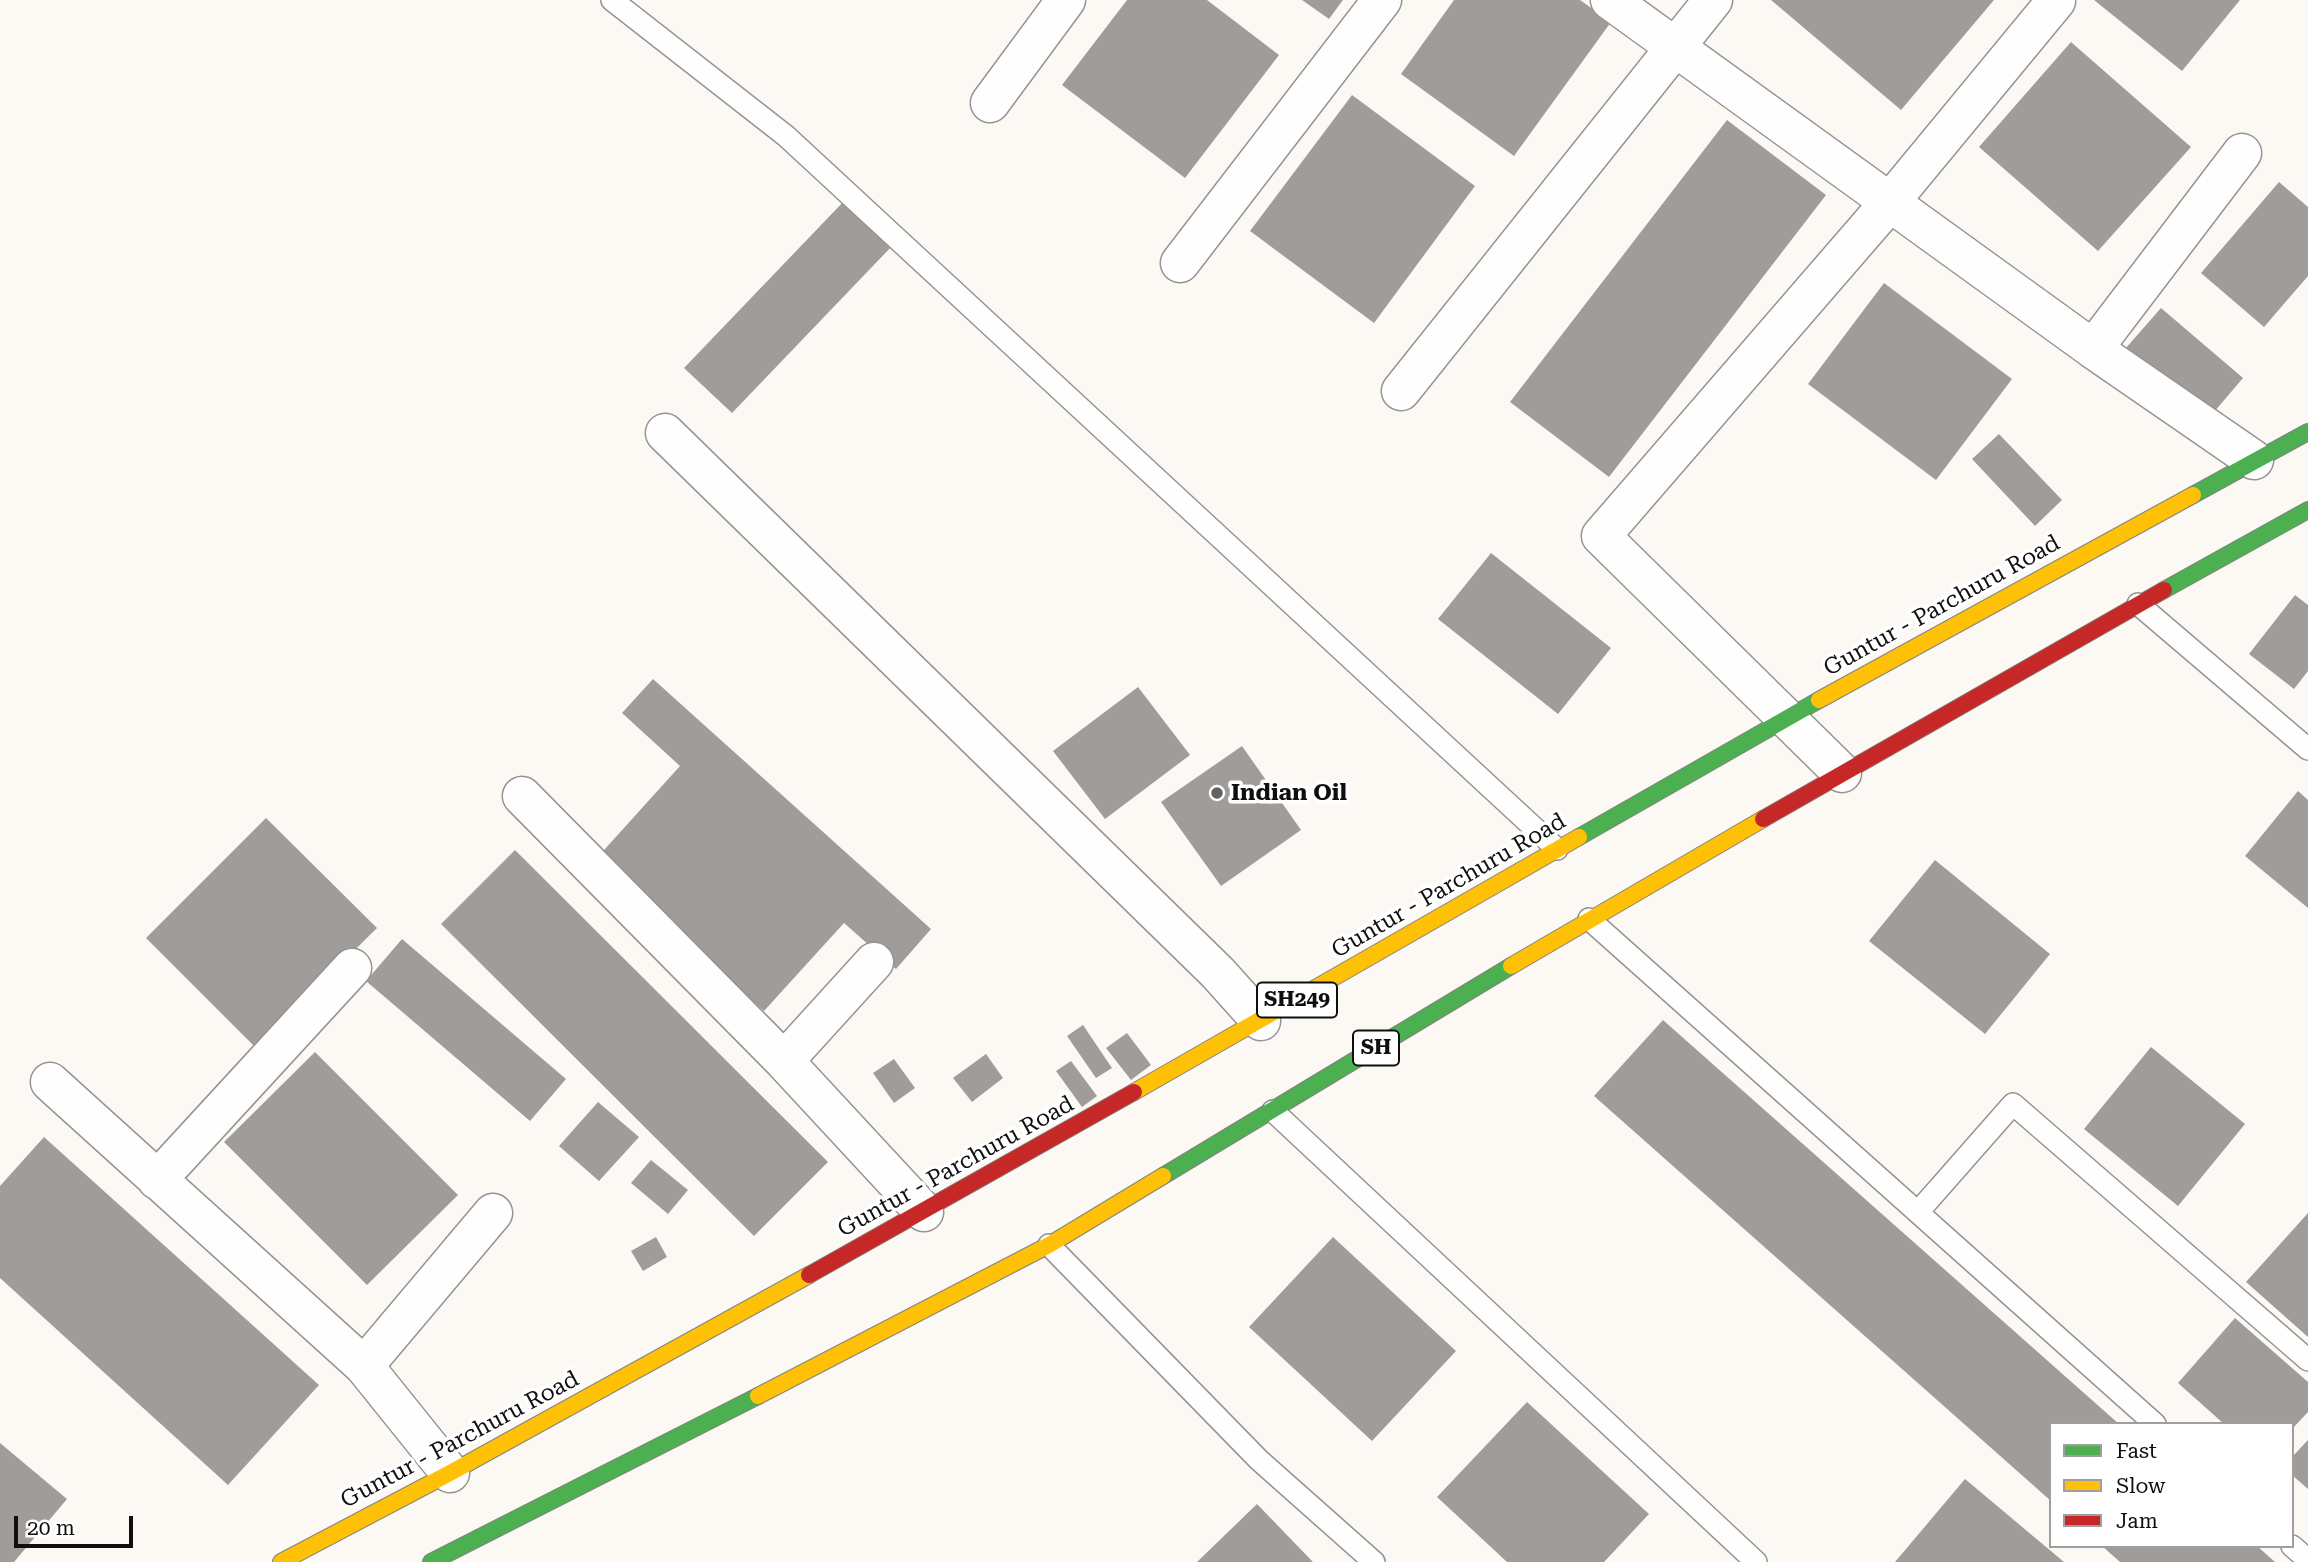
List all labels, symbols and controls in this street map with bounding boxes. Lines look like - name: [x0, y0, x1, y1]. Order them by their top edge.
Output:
- street label: Guntur - Parchuru Road: [1819, 530, 2065, 682]
- place label: Indian Oil: [1231, 779, 1347, 807]
- marker: Indian Oil: [1209, 785, 1225, 801]
- street label: Guntur - Parchuru Road: [1327, 808, 1571, 964]
- road number: SH249: [1257, 982, 1337, 1018]
- road number: SH: [1353, 1030, 1399, 1066]
- street label: Guntur - Parchuru Road: [833, 1091, 1079, 1243]
- street label: Guntur - Parchuru Road: [336, 1365, 584, 1515]
- legend: [2049, 1422, 2294, 1548]
- text: Fast: [2116, 1439, 2157, 1463]
- text: Slow: [2116, 1474, 2165, 1498]
- scale bar: [18, 1502, 136, 1546]
- text: Jam: [2116, 1509, 2158, 1533]
- text: 20 m: [27, 1516, 75, 1540]

